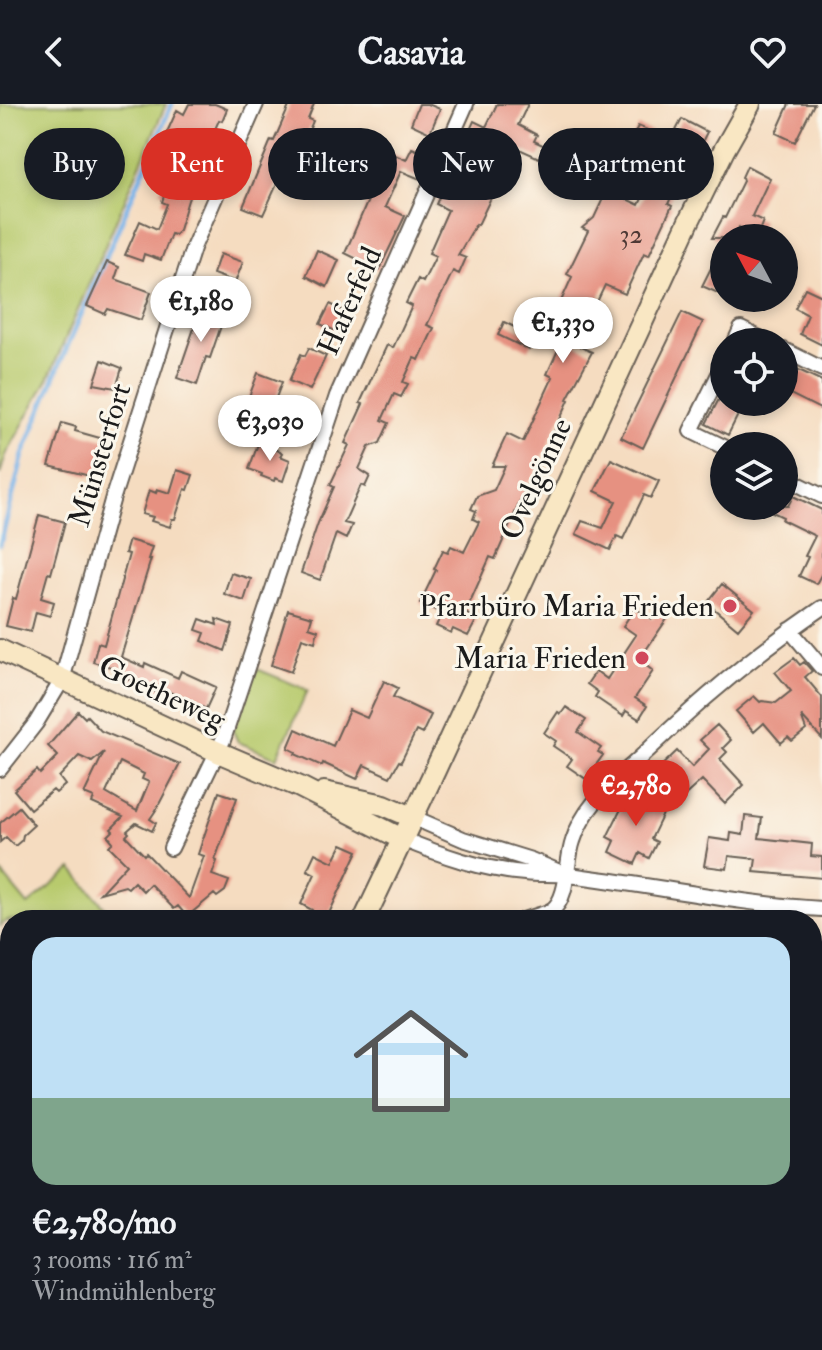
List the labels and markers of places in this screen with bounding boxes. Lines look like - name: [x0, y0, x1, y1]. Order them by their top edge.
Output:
- pin: €1,180: [136, 276, 266, 344]
- pin: €1,330: [498, 297, 628, 365]
- pin: €3,030: [205, 395, 335, 463]
- place label: Pfarrbüro Maria Frieden: [419, 588, 714, 625]
- marker: Pfarrbüro Maria Frieden: [721, 597, 739, 615]
- place label: Maria Frieden: [455, 640, 626, 677]
- marker: Maria Frieden: [633, 649, 651, 667]
- pin: €2,780: [571, 760, 701, 828]

